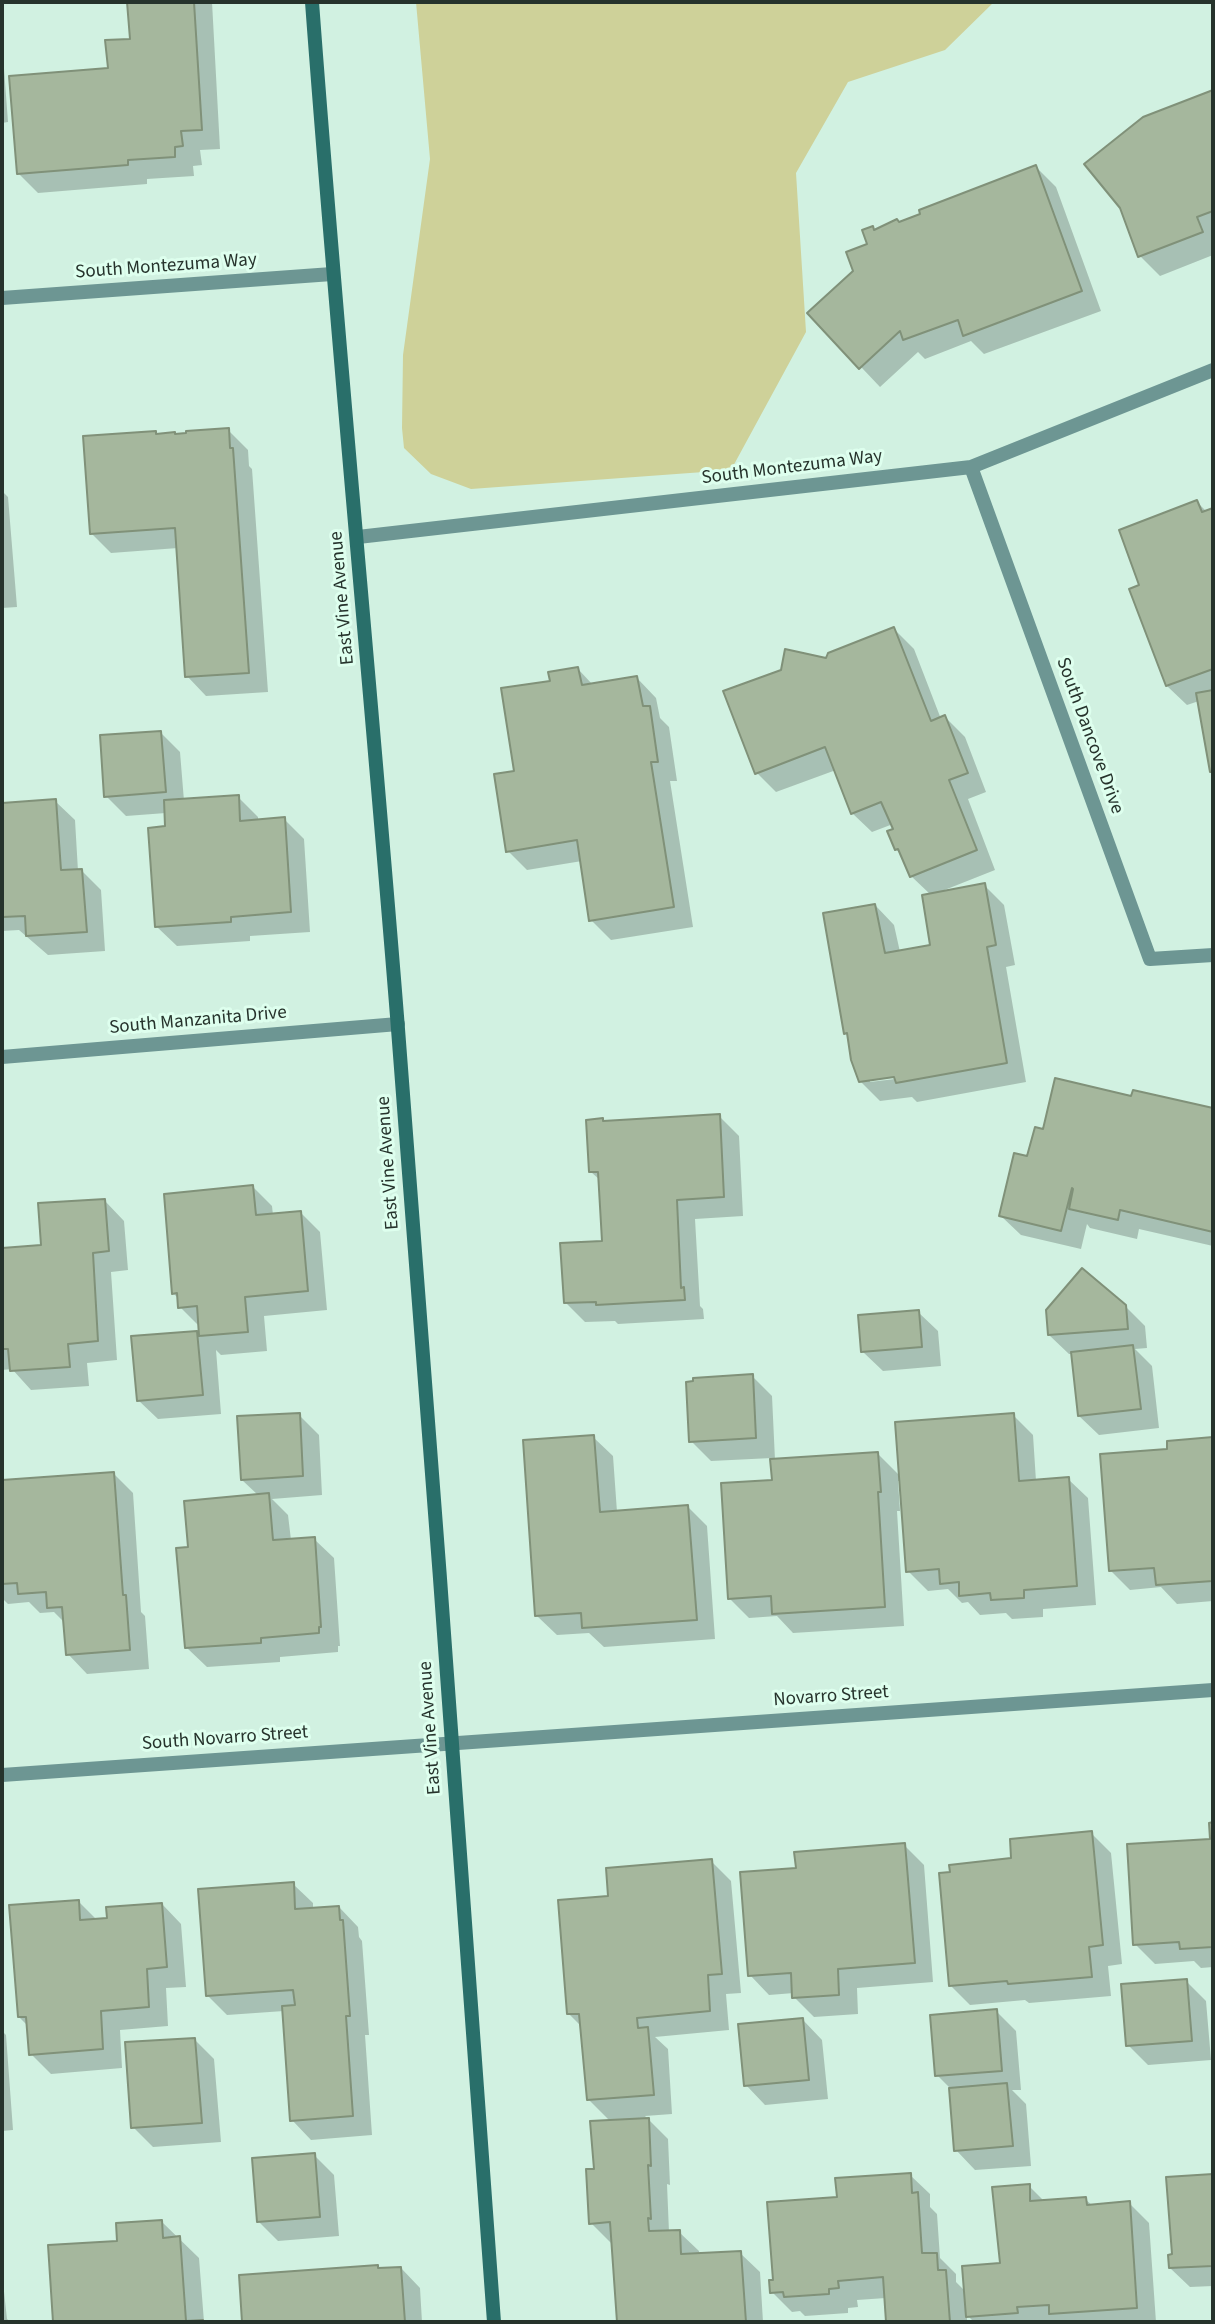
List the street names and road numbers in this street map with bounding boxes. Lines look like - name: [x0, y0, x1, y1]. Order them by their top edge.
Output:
- street label: South Montezuma Way: [75, 249, 257, 285]
- street label: South Montezuma Way: [700, 446, 884, 490]
- street label: East Vine Avenue: [326, 530, 360, 666]
- street label: South Dancove Drive: [1050, 655, 1128, 817]
- street label: South Manzanita Drive: [108, 1002, 288, 1040]
- street label: East Vine Avenue: [373, 1095, 405, 1231]
- street label: East Vine Avenue: [415, 1660, 447, 1796]
- street label: Novarro Street: [773, 1682, 889, 1712]
- street label: South Novarro Street: [141, 1722, 309, 1756]

